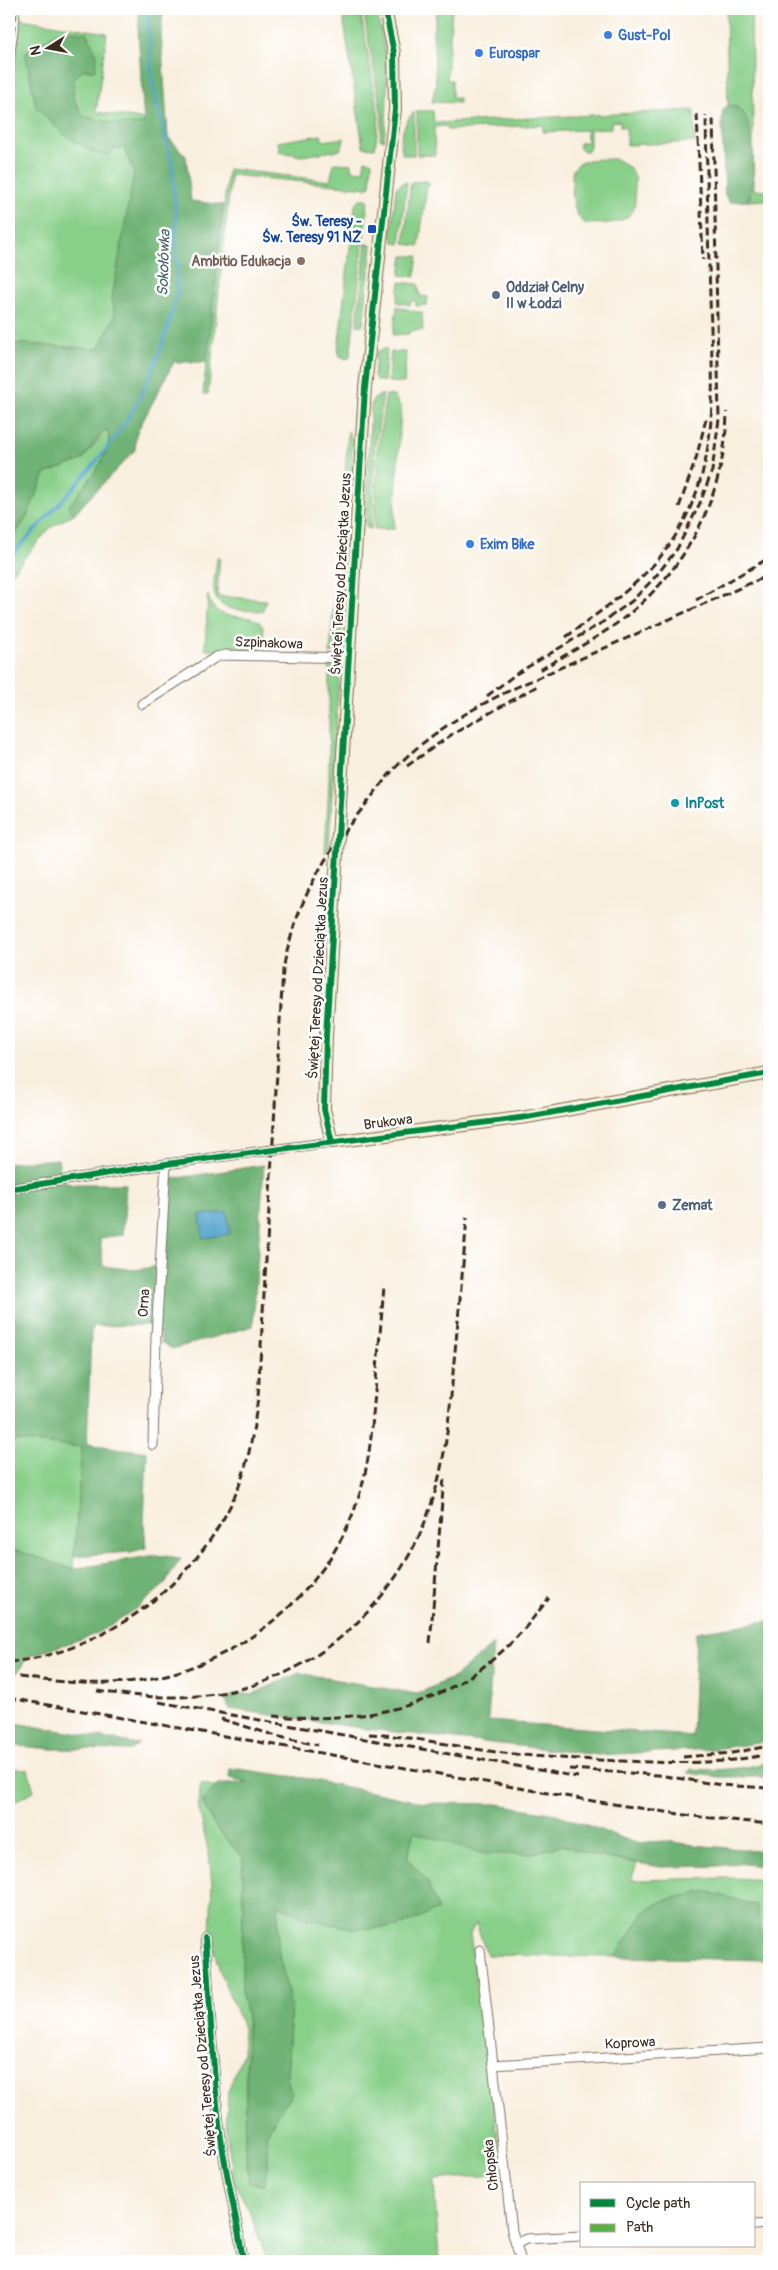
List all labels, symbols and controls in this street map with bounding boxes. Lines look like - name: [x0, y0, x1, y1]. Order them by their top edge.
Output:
- north arrow: [22, 22, 72, 72]
- place label: Gust-Pol: [618, 27, 671, 44]
- marker: Gust-Pol: [602, 29, 614, 41]
- text: N: [26, 44, 45, 57]
- place label: Eurospar: [489, 45, 541, 62]
- marker: Eurospar: [473, 47, 485, 59]
- place label: Św. Teresy - Św. Teresy 91 NŻ: [262, 212, 362, 246]
- marker: Św. Teresy - Św. Teresy 91 NŻ: [366, 223, 378, 235]
- water label: Sokołówka: [153, 228, 175, 297]
- place label: Ambitio Edukacja: [191, 253, 291, 270]
- marker: Ambitio Edukacja: [295, 255, 307, 267]
- place label: Oddział Celny II w Łodzi: [506, 279, 584, 312]
- marker: Oddział Celny II w Łodzi: [490, 289, 502, 301]
- street label: Świętej Teresy od Dzieciątka Jezus: [326, 472, 355, 675]
- place label: Exim Bike: [480, 536, 535, 553]
- marker: Exim Bike: [464, 538, 476, 550]
- street label: Szpinakowa: [235, 633, 303, 653]
- place label: InPost: [685, 795, 724, 812]
- marker: InPost: [669, 797, 681, 809]
- street label: Świętej Teresy od Dzieciątka Jezus: [303, 876, 332, 1079]
- street label: Brukowa: [363, 1111, 413, 1133]
- place label: Zemat: [672, 1197, 713, 1214]
- marker: Zemat: [656, 1199, 668, 1211]
- street label: Orna: [135, 1288, 153, 1318]
- street label: Świętej Teresy od Dzieciątka Jezus: [185, 1954, 220, 2158]
- street label: Koprowa: [604, 2033, 656, 2053]
- street label: Chłopska: [480, 2138, 502, 2192]
- legend: [580, 2182, 756, 2248]
- text: Cycle path: [626, 2194, 690, 2213]
- text: Path: [626, 2218, 653, 2237]

